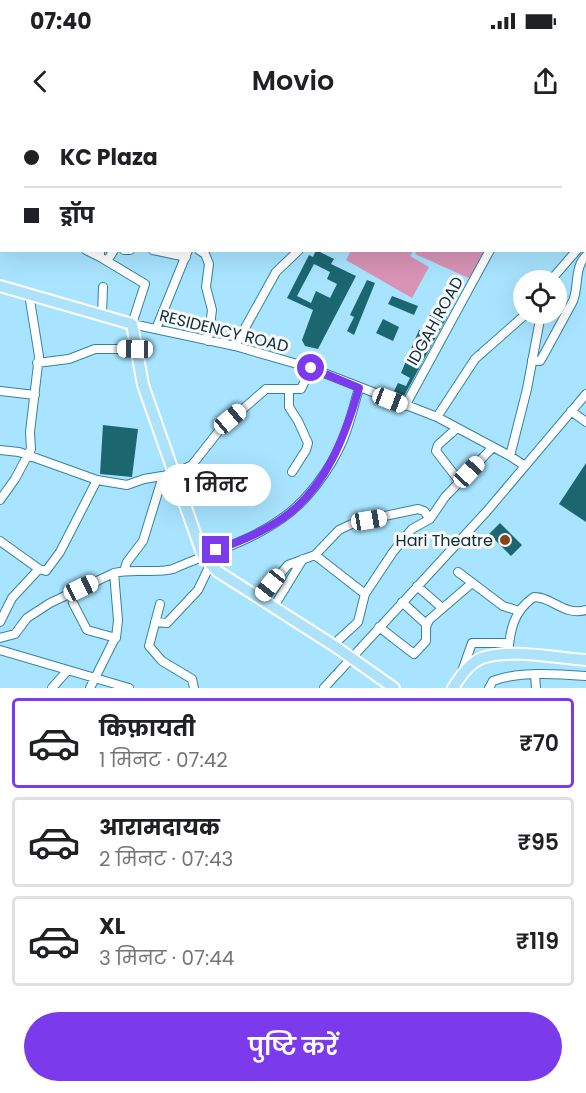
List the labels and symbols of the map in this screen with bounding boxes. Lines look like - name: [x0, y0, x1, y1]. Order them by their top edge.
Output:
- street label: IDGAH ROAD: [401, 272, 469, 370]
- street label: RESIDENCY ROAD: [157, 304, 291, 358]
- car: [117, 340, 153, 358]
- route start: [297, 354, 324, 381]
- car: [370, 385, 410, 415]
- car: [210, 401, 250, 437]
- car: [450, 453, 488, 491]
- callout: 1 मिनट: [160, 463, 272, 505]
- car: [350, 508, 388, 532]
- place label: Hari Theatre: [396, 529, 493, 552]
- marker: Hari Theatre: [498, 533, 512, 547]
- route end: [202, 536, 229, 563]
- car: [252, 565, 288, 605]
- car: [61, 572, 101, 604]

